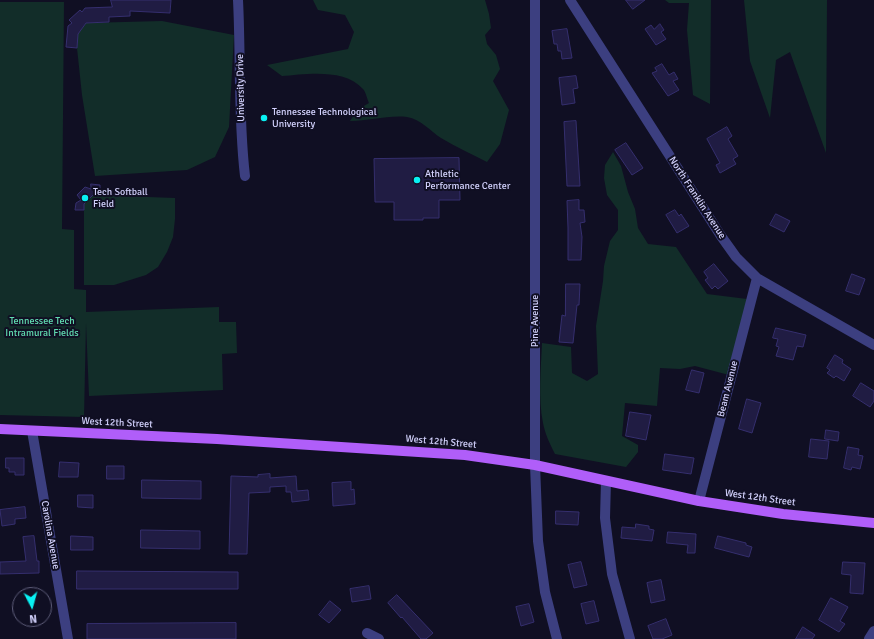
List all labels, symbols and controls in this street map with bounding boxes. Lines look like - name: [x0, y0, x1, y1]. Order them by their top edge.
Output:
- street label: University Drive: [234, 54, 248, 122]
- place label: Tennessee Technological University: [272, 106, 377, 130]
- marker: Tennessee Technological University: [259, 113, 269, 123]
- street label: North Franklin Avenue: [666, 155, 728, 241]
- place label: Athletic Performance Center: [425, 168, 510, 192]
- marker: Athletic Performance Center: [412, 175, 422, 185]
- place label: Tech Softball Field: [93, 186, 148, 210]
- marker: Tech Softball Field: [80, 193, 90, 203]
- street label: Pine Avenue: [529, 295, 541, 347]
- park label: Tennessee Tech Intramural Fields: [5, 315, 79, 338]
- street label: Beam Avenue: [715, 360, 741, 418]
- street label: West 12th Street: [81, 415, 153, 431]
- street label: West 12th Street: [405, 433, 477, 451]
- street label: West 12th Street: [724, 487, 796, 509]
- street label: Carolina Avenue: [38, 500, 62, 570]
- north arrow: [12, 587, 52, 627]
- text: N: [29, 612, 38, 625]

